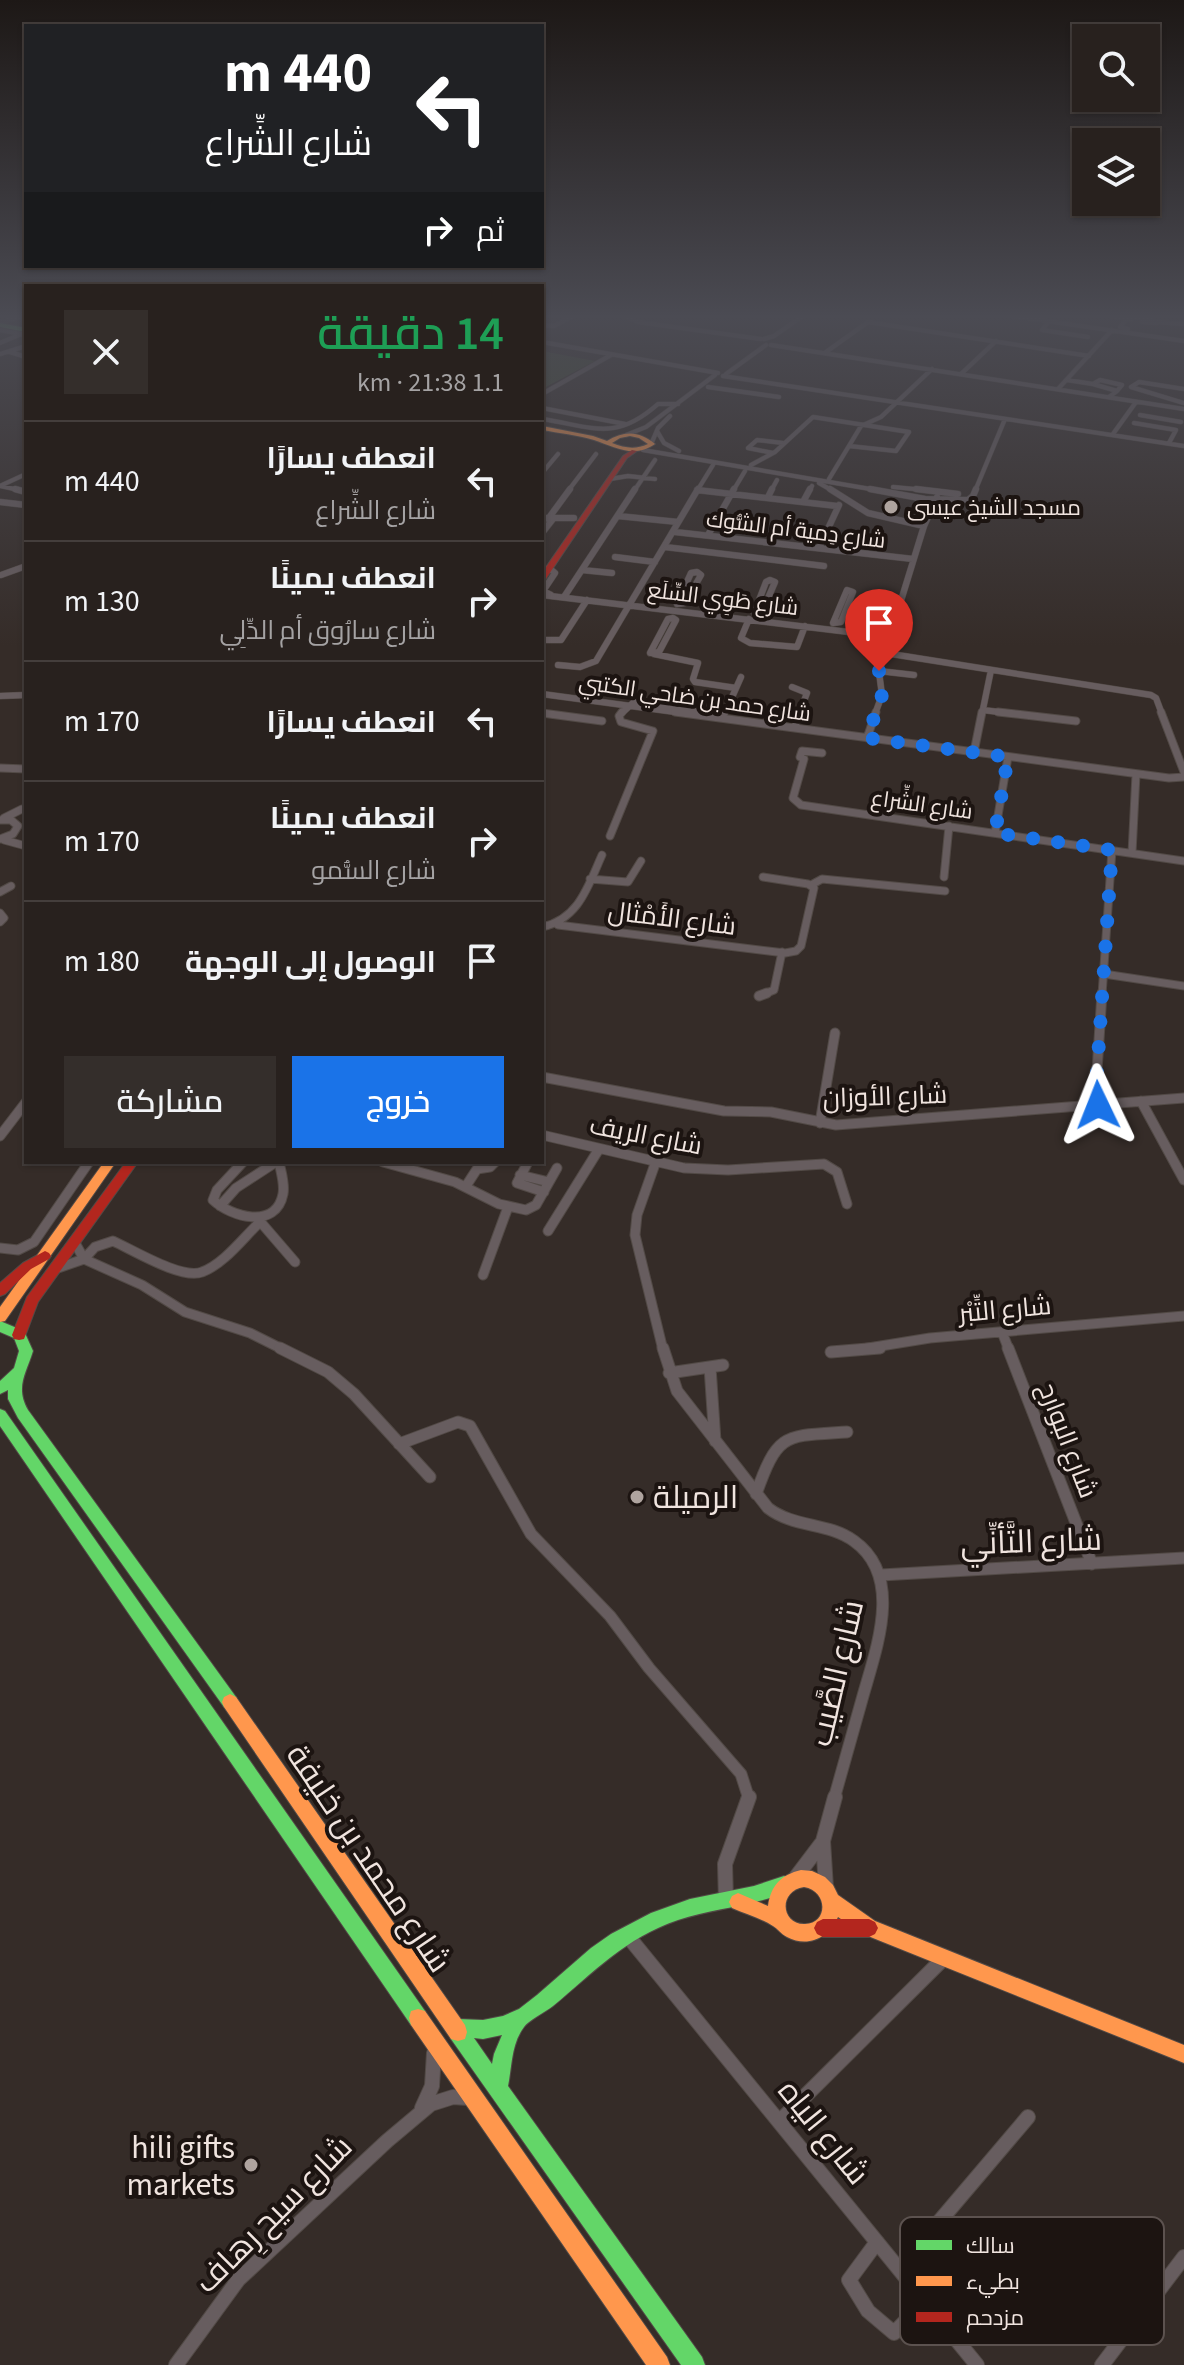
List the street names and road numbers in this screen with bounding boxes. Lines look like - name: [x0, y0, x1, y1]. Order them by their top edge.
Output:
- street label: شارع دِمية أم الشُّوك: [704, 503, 887, 557]
- street label: شارع طَوِي السِّلَع: [646, 574, 800, 624]
- street label: شارع حمد بن ضاحي الكتبي: [577, 666, 813, 730]
- street label: شارع الشِّراع: [869, 779, 975, 828]
- street label: شارع الأَمْثال: [606, 892, 738, 945]
- street label: شارع الأوزان: [822, 1076, 948, 1117]
- street label: شارع الريف: [586, 1106, 705, 1165]
- street label: شارع التِّبْر: [955, 1287, 1053, 1332]
- street label: شارع البوارح: [1029, 1377, 1107, 1503]
- street label: شارع التَّأنِّي: [960, 1517, 1103, 1568]
- street label: شارع الصَّيب: [798, 1596, 876, 1751]
- street label: شارع محمد بن خليفة: [275, 1735, 462, 1982]
- street label: شارع الياه: [767, 2070, 880, 2195]
- street label: شارع سيح رِهاف: [184, 2125, 363, 2304]

